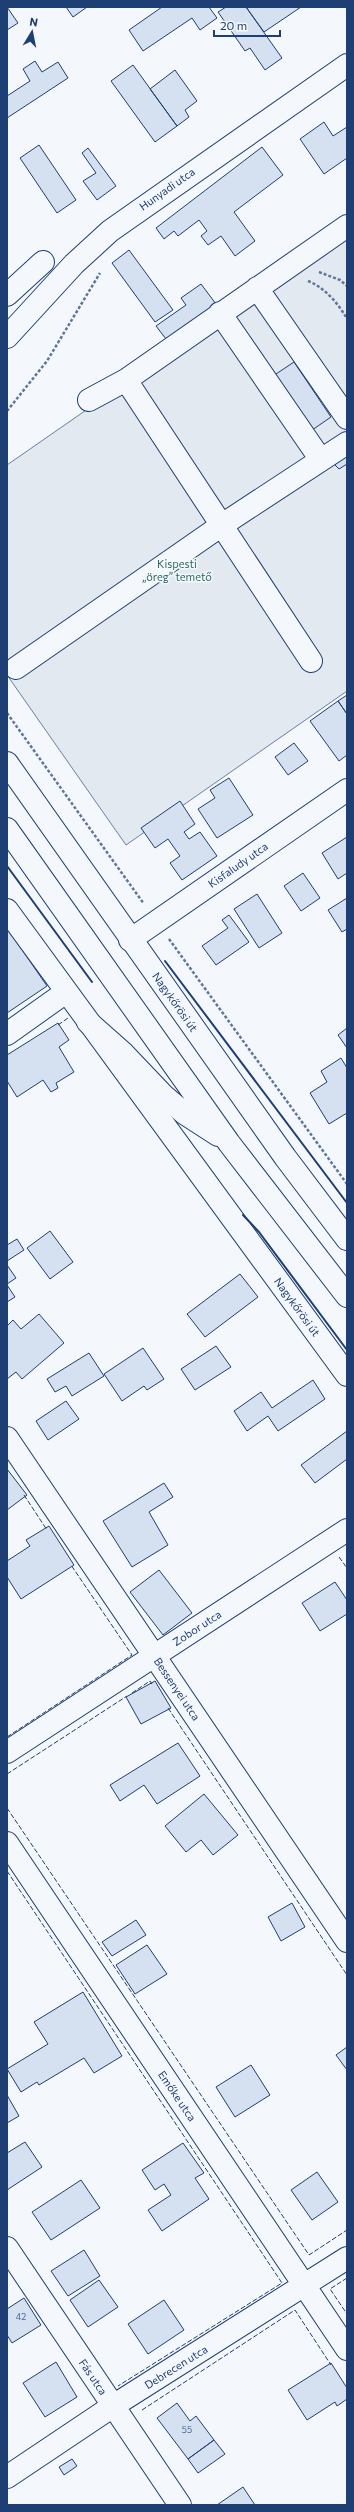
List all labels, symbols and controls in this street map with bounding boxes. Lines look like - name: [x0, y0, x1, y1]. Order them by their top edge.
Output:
- north arrow: [12, 12, 52, 52]
- scale bar: [214, 12, 280, 38]
- text: N: [29, 15, 39, 29]
- text: 20 m: [220, 18, 247, 32]
- street label: Hunyadi utca: [136, 165, 197, 213]
- park label: Kispesti „öreg” temető: [142, 557, 212, 583]
- street label: Kisfaludy utca: [205, 839, 270, 890]
- street label: Nagykőrösi út: [150, 970, 201, 1034]
- street label: Nagykőrösi út: [272, 1275, 323, 1339]
- street label: Zobor utca: [170, 1607, 223, 1648]
- street label: Bessenyei utca: [152, 1655, 203, 1723]
- street label: Emőke utca: [156, 2068, 199, 2123]
- house number: 42: [16, 2311, 26, 2322]
- street label: Debrecen utca: [142, 2342, 210, 2391]
- street label: Fás utca: [77, 2356, 110, 2397]
- house number: 55: [182, 2424, 192, 2435]

